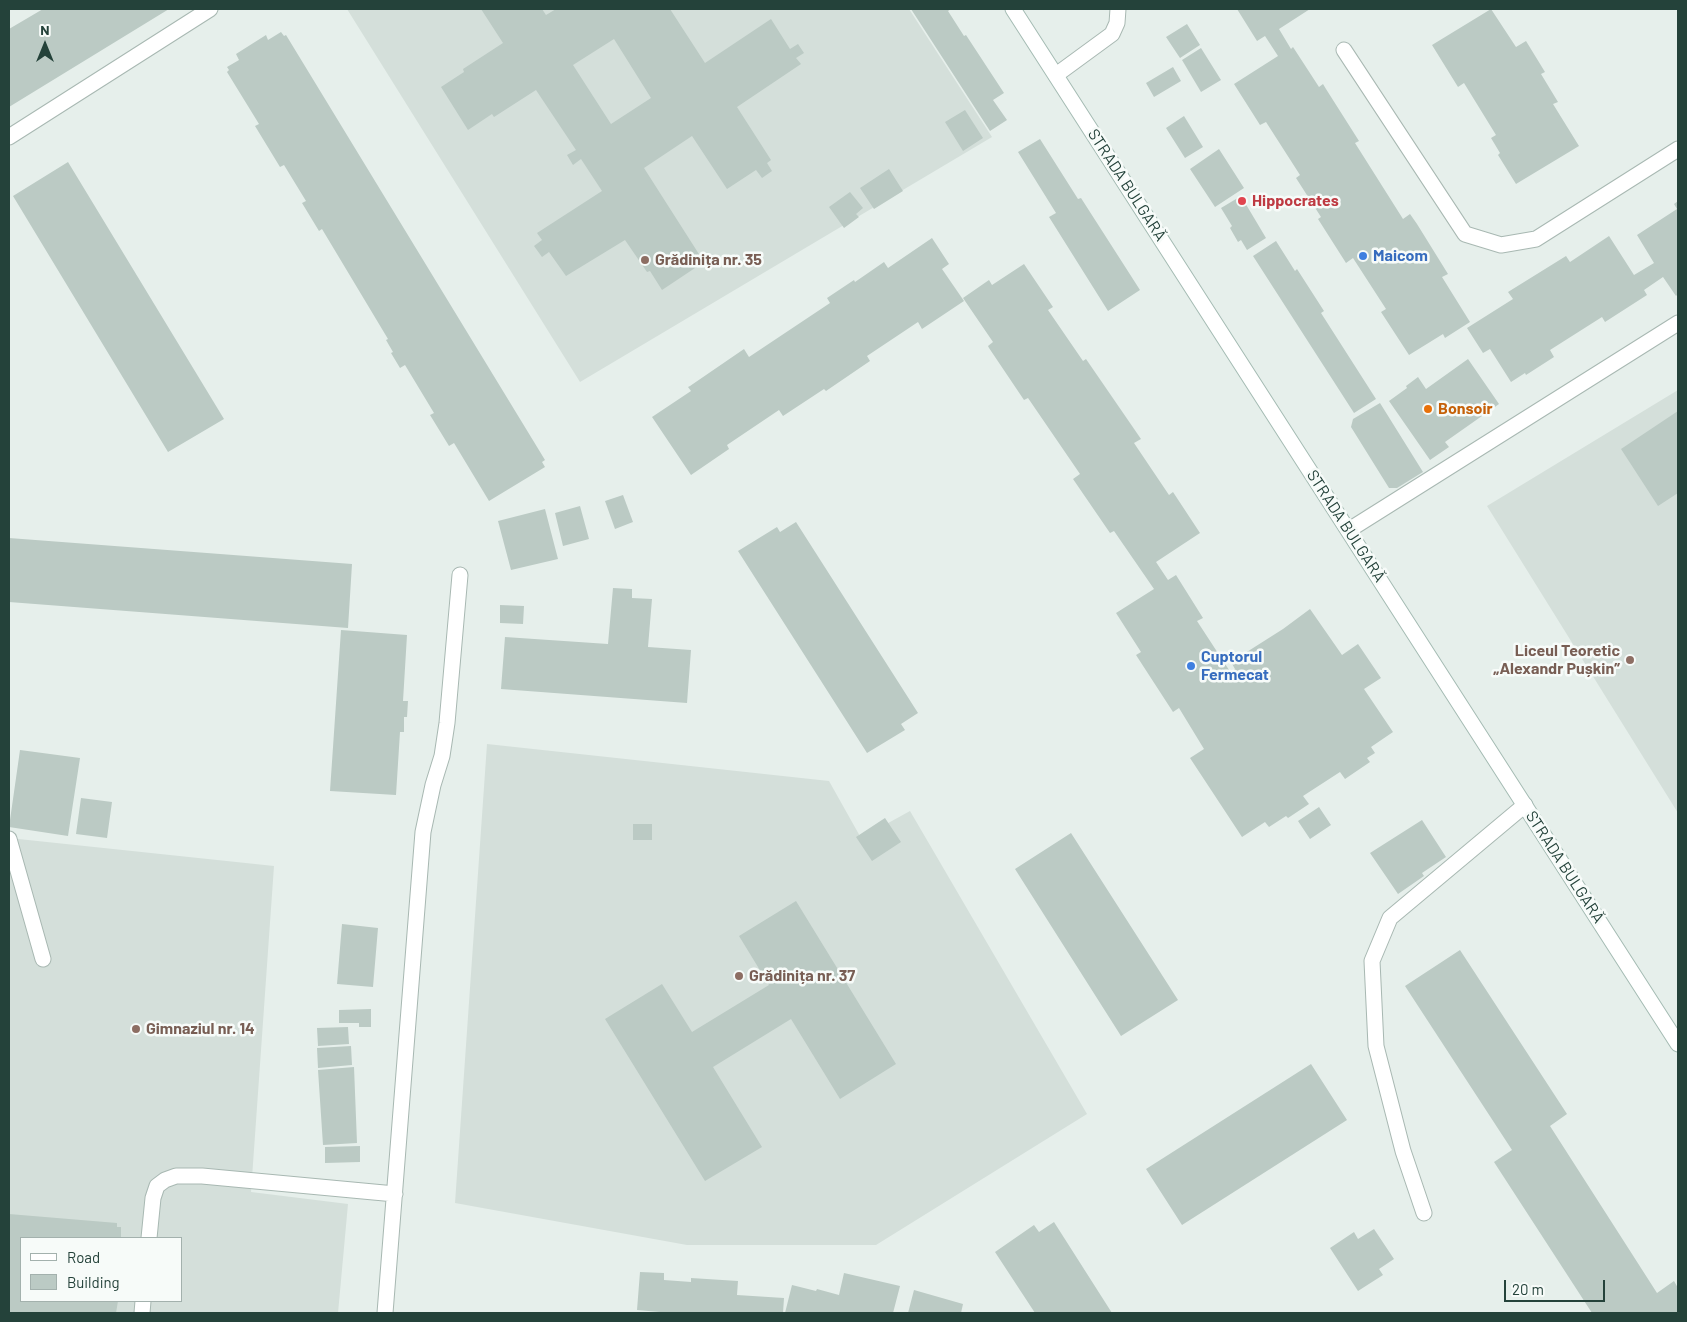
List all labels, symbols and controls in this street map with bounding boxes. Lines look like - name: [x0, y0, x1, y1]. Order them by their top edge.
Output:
- north arrow: [20, 20, 70, 70]
- text: N: [40, 21, 50, 38]
- street label: STRADA BULGARĂ: [1084, 125, 1170, 245]
- place label: Hippocrates: [1252, 191, 1339, 211]
- marker: Hippocrates: [1236, 195, 1248, 207]
- place label: Maicom: [1373, 246, 1428, 266]
- place label: Grădinița nr. 35: [655, 250, 762, 270]
- marker: Maicom: [1357, 250, 1369, 262]
- marker: Grădinița nr. 35: [639, 254, 651, 266]
- place label: Bonsoir: [1438, 399, 1493, 419]
- marker: Bonsoir: [1422, 403, 1434, 415]
- street label: STRADA BULGARĂ: [1303, 466, 1389, 586]
- place label: Liceul Teoretic „Alexandr Pușkin”: [1493, 641, 1620, 679]
- place label: Cuptorul Fermecat: [1201, 647, 1269, 685]
- marker: Liceul Teoretic „Alexandr Pușkin”: [1624, 654, 1636, 666]
- marker: Cuptorul Fermecat: [1185, 660, 1197, 672]
- street label: STRADA BULGARĂ: [1522, 807, 1608, 927]
- place label: Grădinița nr. 37: [749, 966, 855, 986]
- marker: Grădinița nr. 37: [733, 970, 745, 982]
- place label: Gimnaziul nr. 14: [146, 1019, 255, 1039]
- marker: Gimnaziul nr. 14: [130, 1023, 142, 1035]
- legend: [20, 1237, 182, 1302]
- text: Road: [67, 1248, 100, 1266]
- scale bar: [1507, 1270, 1608, 1302]
- text: Building: [67, 1273, 120, 1291]
- text: 20 m: [1512, 1280, 1544, 1298]

